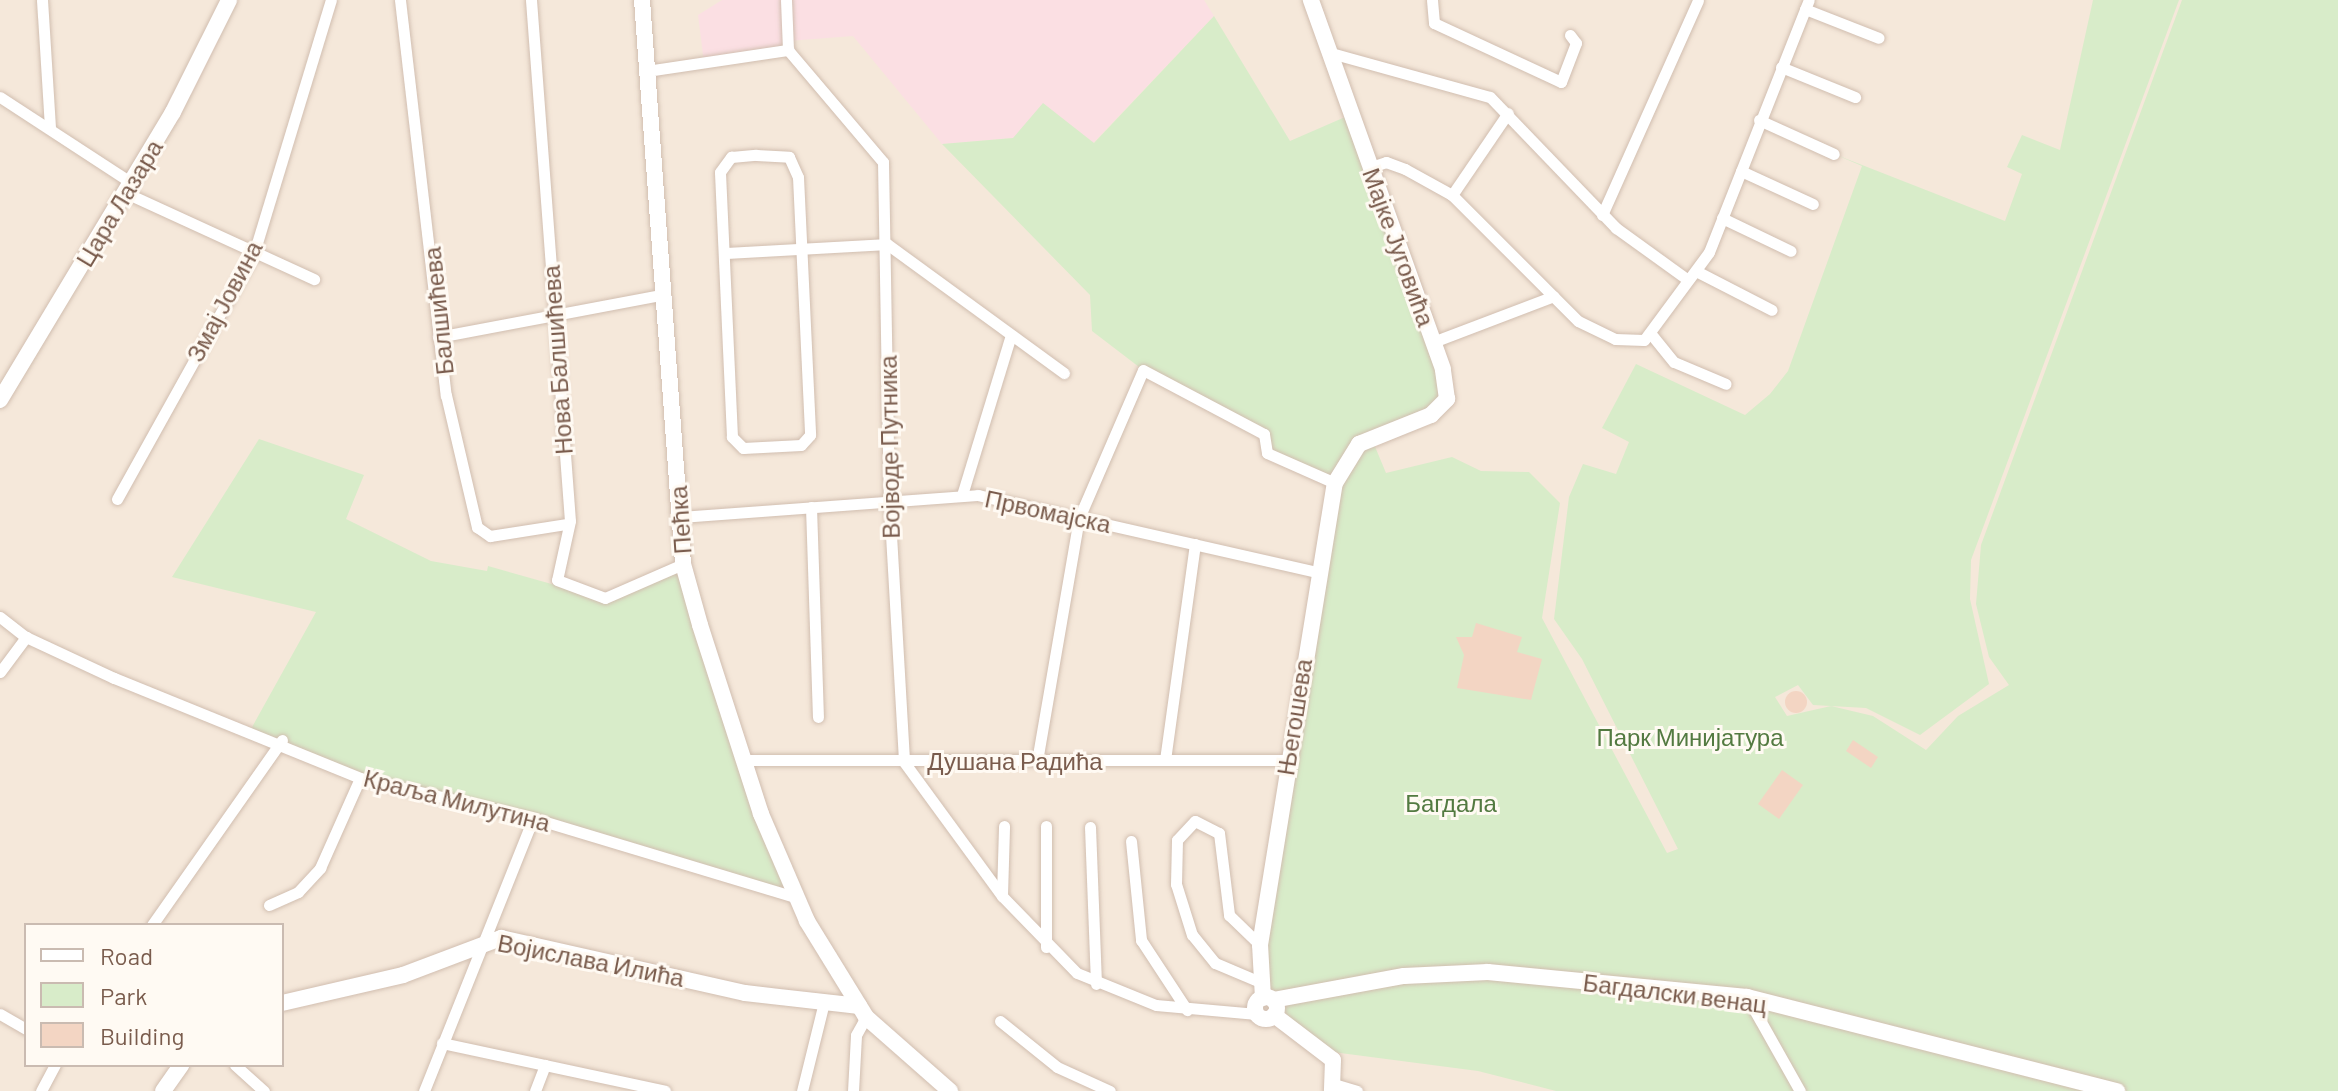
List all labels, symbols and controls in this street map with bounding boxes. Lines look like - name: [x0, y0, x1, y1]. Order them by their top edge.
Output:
- street label: Цара Лазара: [70, 134, 168, 272]
- street label: Мајке Југовића: [1357, 164, 1441, 330]
- street label: Змај Јовина: [180, 236, 268, 366]
- street label: Балшићева: [417, 246, 459, 376]
- street label: Нова Балшићева: [536, 264, 578, 456]
- street label: Војводе Путника: [873, 355, 905, 539]
- street label: Првомајска: [982, 484, 1114, 538]
- street label: Пећка: [663, 485, 697, 555]
- street label: Његошева: [1271, 657, 1317, 777]
- park label: Парк Минијатура: [1596, 723, 1784, 751]
- street label: Душана Радића: [927, 747, 1103, 775]
- street label: Краља Милутина: [361, 763, 553, 837]
- park label: Багдала: [1405, 789, 1497, 817]
- legend: [24, 923, 284, 1067]
- street label: Војислава Илића: [495, 928, 687, 992]
- text: Road: [100, 941, 153, 970]
- street label: Багдалски венац: [1581, 967, 1769, 1019]
- text: Park: [100, 981, 147, 1010]
- text: Building: [100, 1021, 184, 1050]

